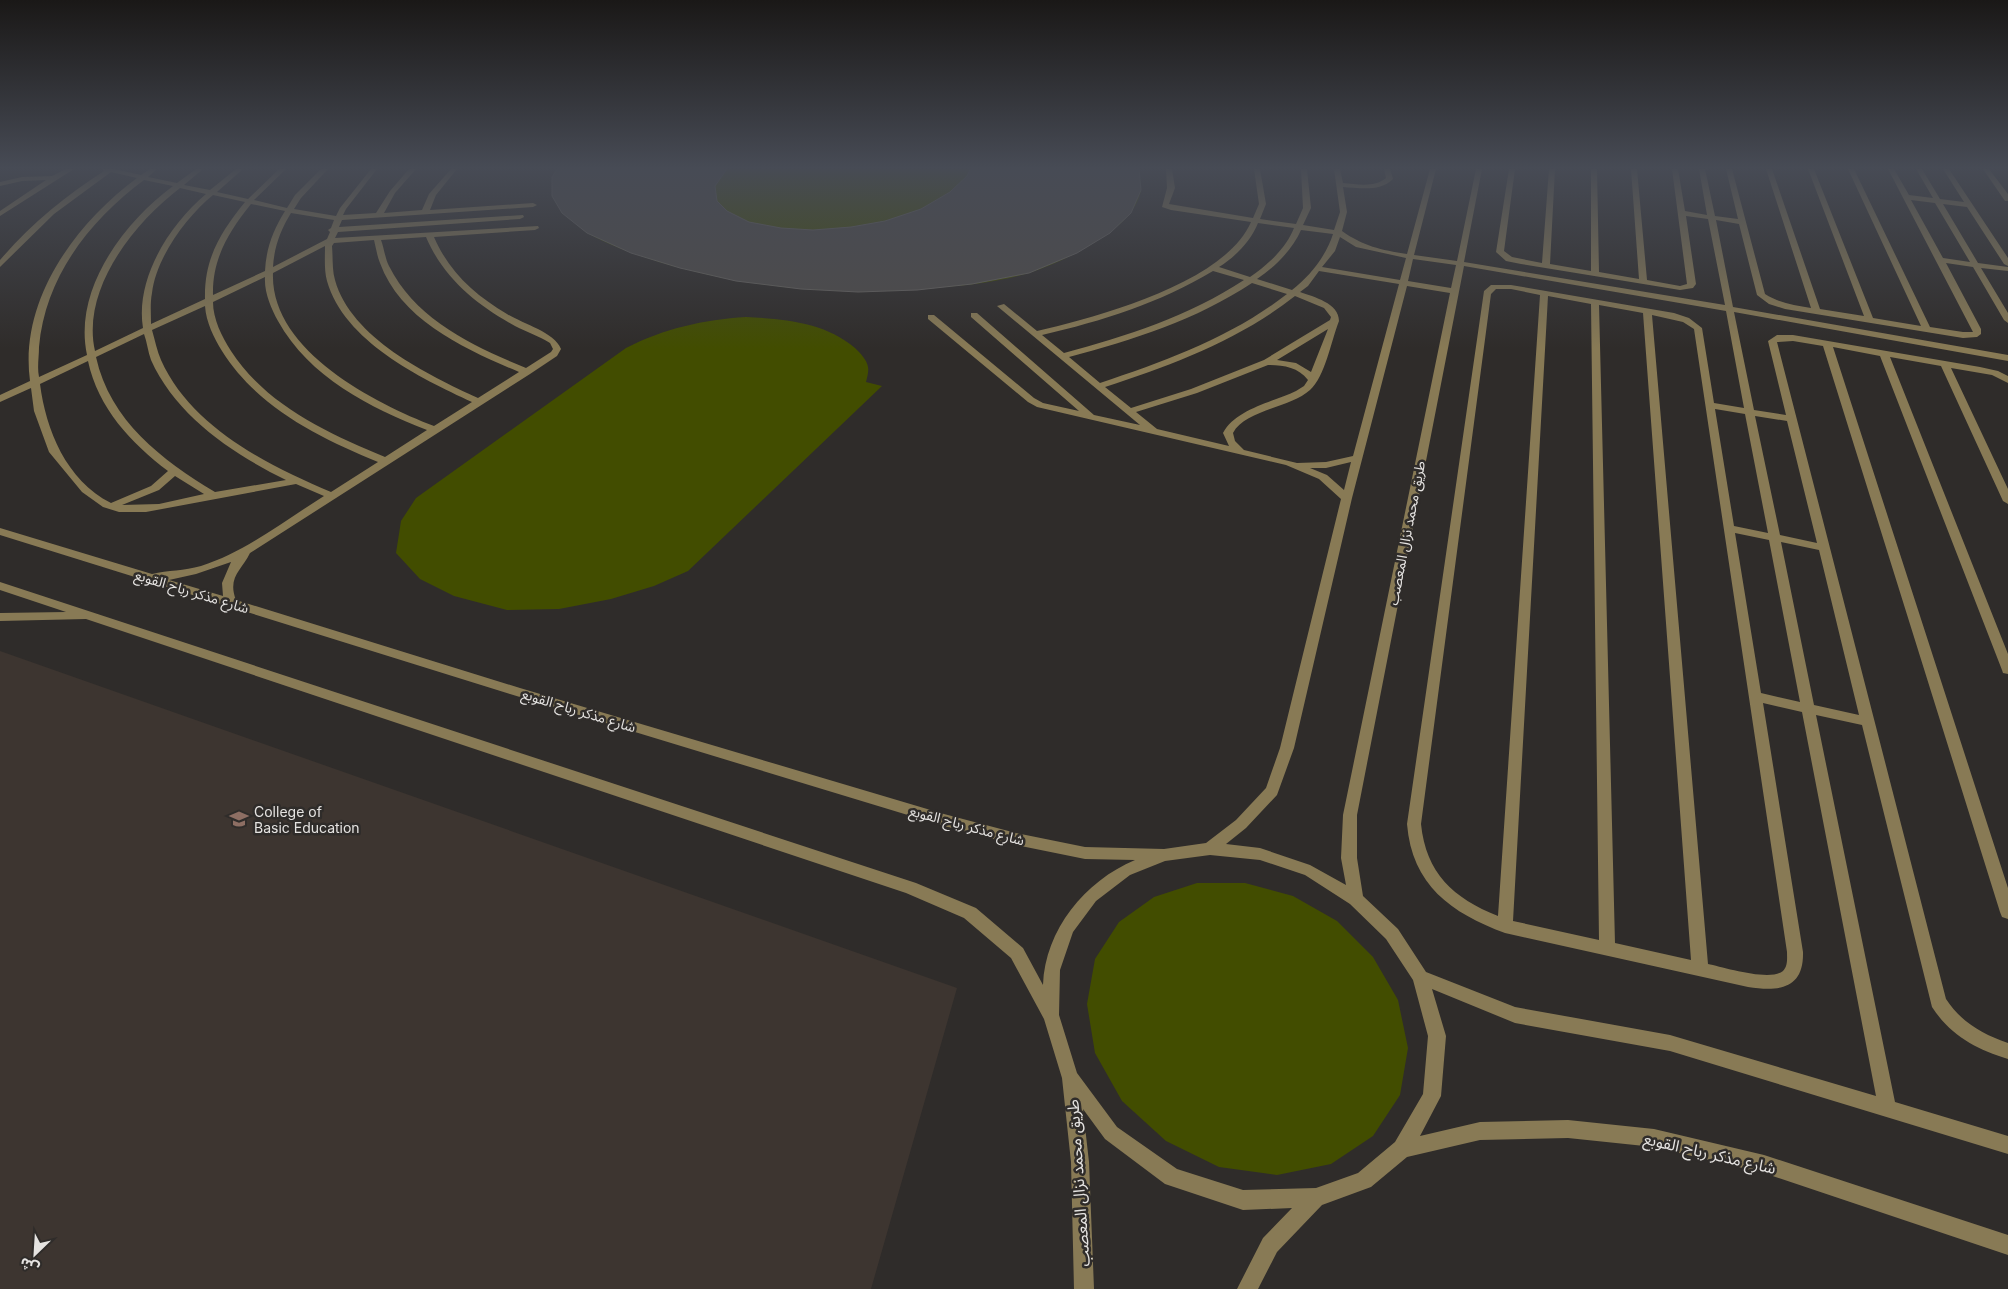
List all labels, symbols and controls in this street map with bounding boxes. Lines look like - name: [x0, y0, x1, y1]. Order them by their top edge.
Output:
- street label: طريق محمد نزال المعصب: [1384, 459, 1430, 607]
- street label: شارع مذكر رباح القوبع: [132, 566, 251, 619]
- street label: شارع مذكر رباح القوبع: [519, 685, 638, 738]
- street label: شارع مذكر رباح القوبع: [907, 801, 1026, 851]
- place label: College of Basic Education: [254, 803, 360, 836]
- school or university icon: College of Basic Education: [228, 808, 250, 830]
- street label: طريق محمد نزال المعصب: [1062, 1098, 1095, 1267]
- street label: شارع مذكر رباح القوبع: [1641, 1128, 1778, 1181]
- north arrow: [10, 1229, 60, 1279]
- text: ش: [17, 1254, 42, 1278]

